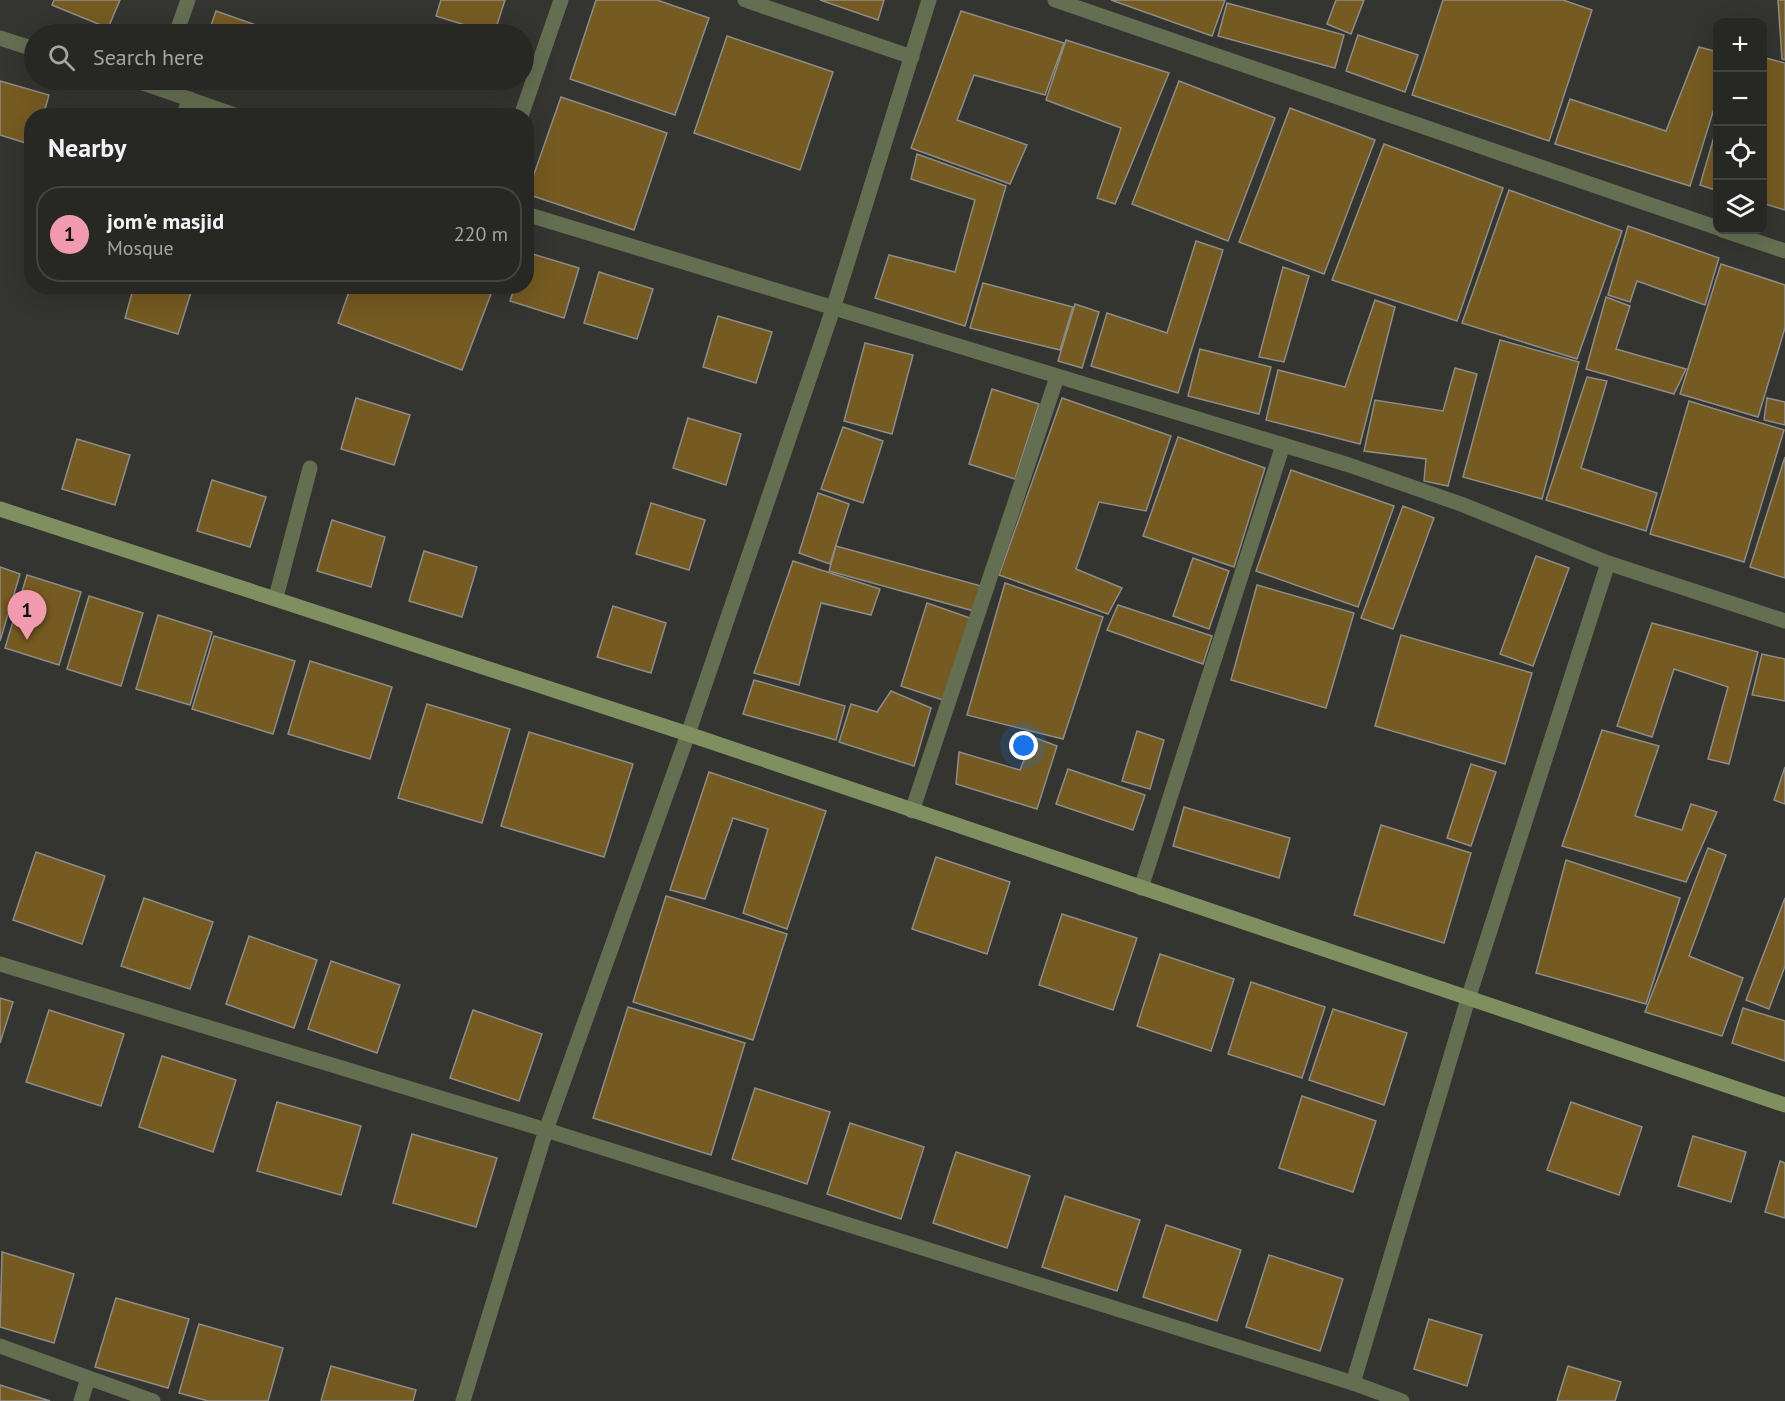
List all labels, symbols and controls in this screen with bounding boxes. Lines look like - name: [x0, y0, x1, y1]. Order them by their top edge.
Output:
- map controls: [1713, 18, 1767, 234]
- button: +: [1713, 18, 1767, 72]
- search box: [24, 24, 534, 90]
- icon: search: [45, 41, 78, 74]
- text: Search here: [93, 43, 204, 71]
- button: −: [1713, 72, 1767, 126]
- button: locate: [1713, 126, 1767, 180]
- text: Nearby: [48, 131, 126, 164]
- button: layers: [1713, 180, 1767, 234]
- text: jom'e masjid: [107, 207, 224, 235]
- text: 1: [64, 221, 75, 247]
- text: 220 m: [454, 221, 508, 247]
- text: Mosque: [107, 235, 174, 261]
- pin: 1: [8, 590, 46, 640]
- your location: [1009, 731, 1038, 760]

